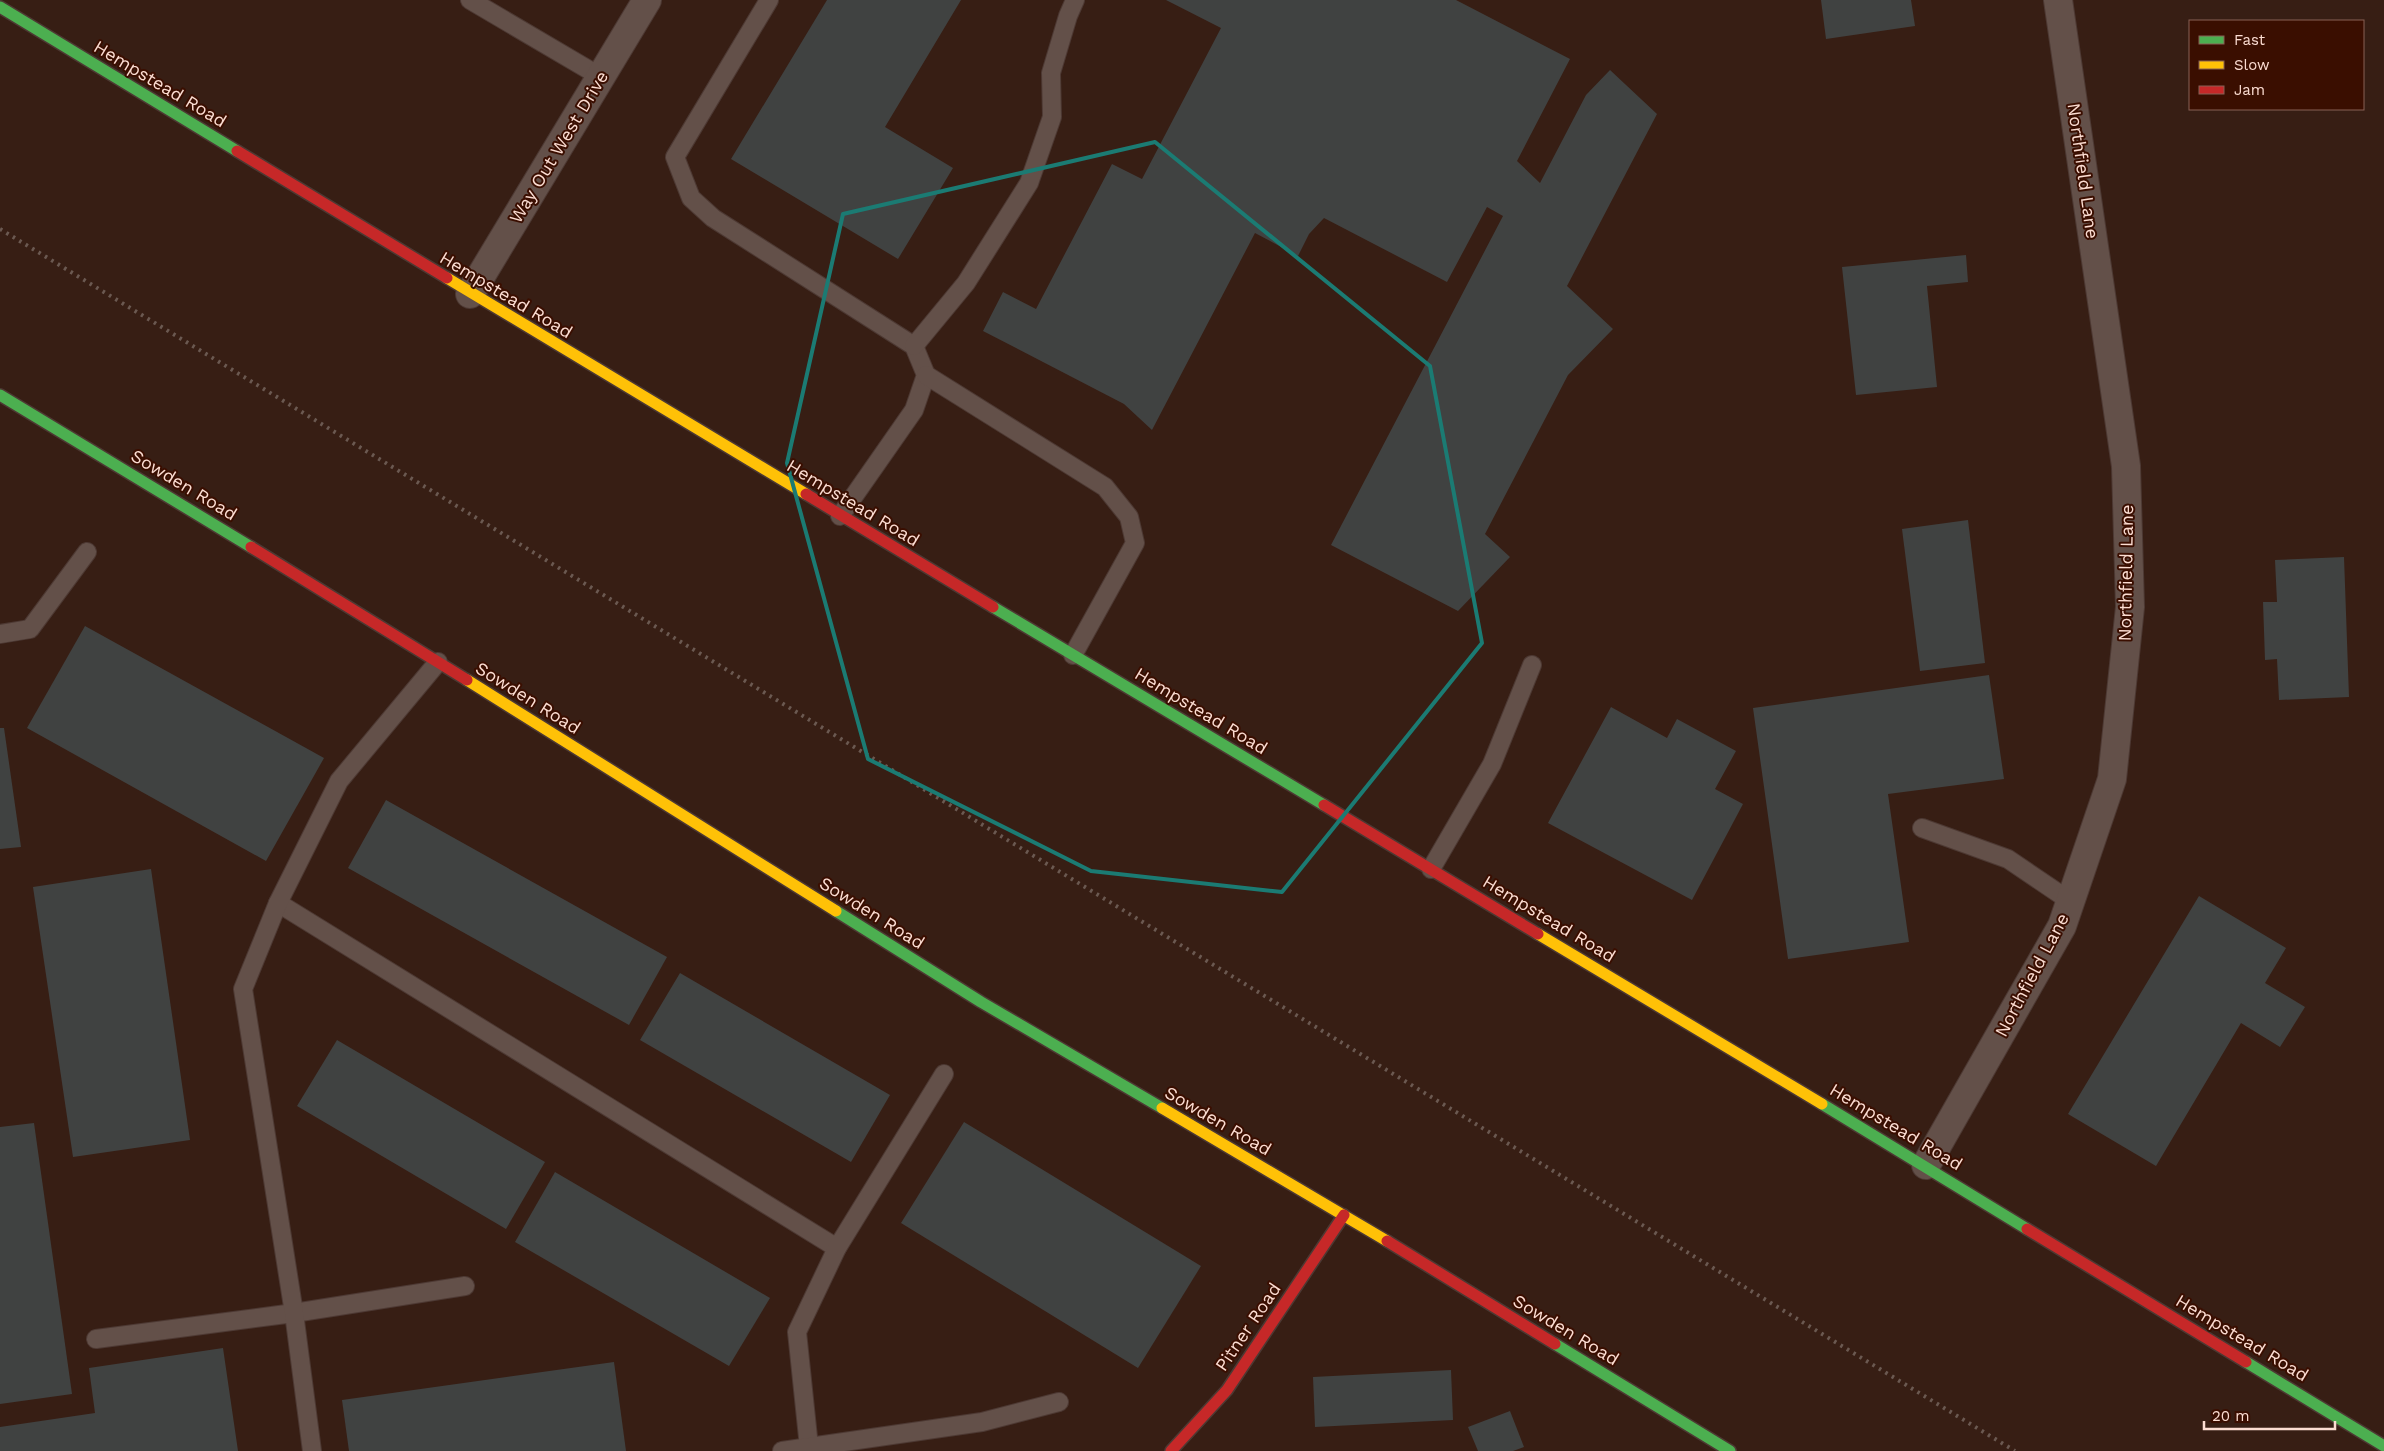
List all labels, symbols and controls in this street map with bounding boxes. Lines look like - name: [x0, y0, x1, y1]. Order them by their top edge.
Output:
- legend: [2189, 20, 2364, 110]
- text: Fast: [2234, 31, 2266, 49]
- street label: Hempstead Road: [90, 36, 230, 131]
- text: Slow: [2234, 56, 2270, 74]
- street label: Way Out West Drive: [505, 67, 612, 227]
- text: Jam: [2234, 81, 2265, 99]
- street label: Northfield Lane: [2064, 102, 2103, 240]
- street label: Hempstead Road: [436, 247, 576, 342]
- street label: Sowden Road: [128, 445, 241, 524]
- street label: Hempstead Road: [783, 455, 923, 550]
- street label: Northfield Lane: [2114, 504, 2137, 642]
- street label: Sowden Road: [472, 657, 585, 738]
- street label: Hempstead Road: [1131, 663, 1271, 758]
- street label: Hempstead Road: [1479, 871, 1619, 966]
- street label: Sowden Road: [816, 872, 929, 953]
- street label: Northfield Lane: [1990, 909, 2073, 1040]
- street label: Hempstead Road: [1826, 1079, 1966, 1174]
- street label: Sowden Road: [1161, 1082, 1275, 1160]
- street label: Pitner Road: [1210, 1279, 1285, 1375]
- street label: Sowden Road: [1510, 1290, 1623, 1369]
- street label: Hempstead Road: [2172, 1290, 2312, 1385]
- scale bar: [2204, 1398, 2335, 1430]
- text: 20 m: [2212, 1407, 2250, 1425]

